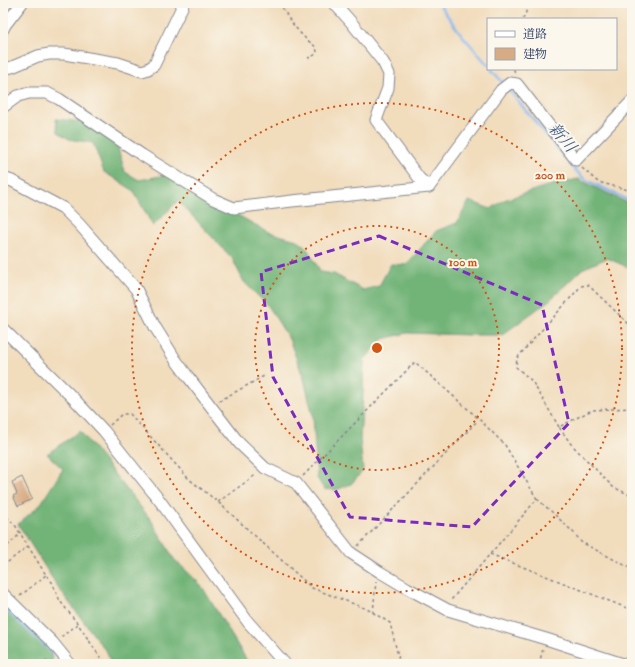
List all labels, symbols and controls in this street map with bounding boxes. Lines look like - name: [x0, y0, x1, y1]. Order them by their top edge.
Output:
- legend: [487, 18, 617, 70]
- text: 道路: [523, 27, 547, 42]
- text: 建物: [523, 47, 547, 62]
- water label: 新川: [544, 119, 581, 158]
- text: 200 m: [535, 168, 566, 183]
- text: 100 m: [449, 255, 478, 270]
- centre of rings: [370, 341, 384, 355]

